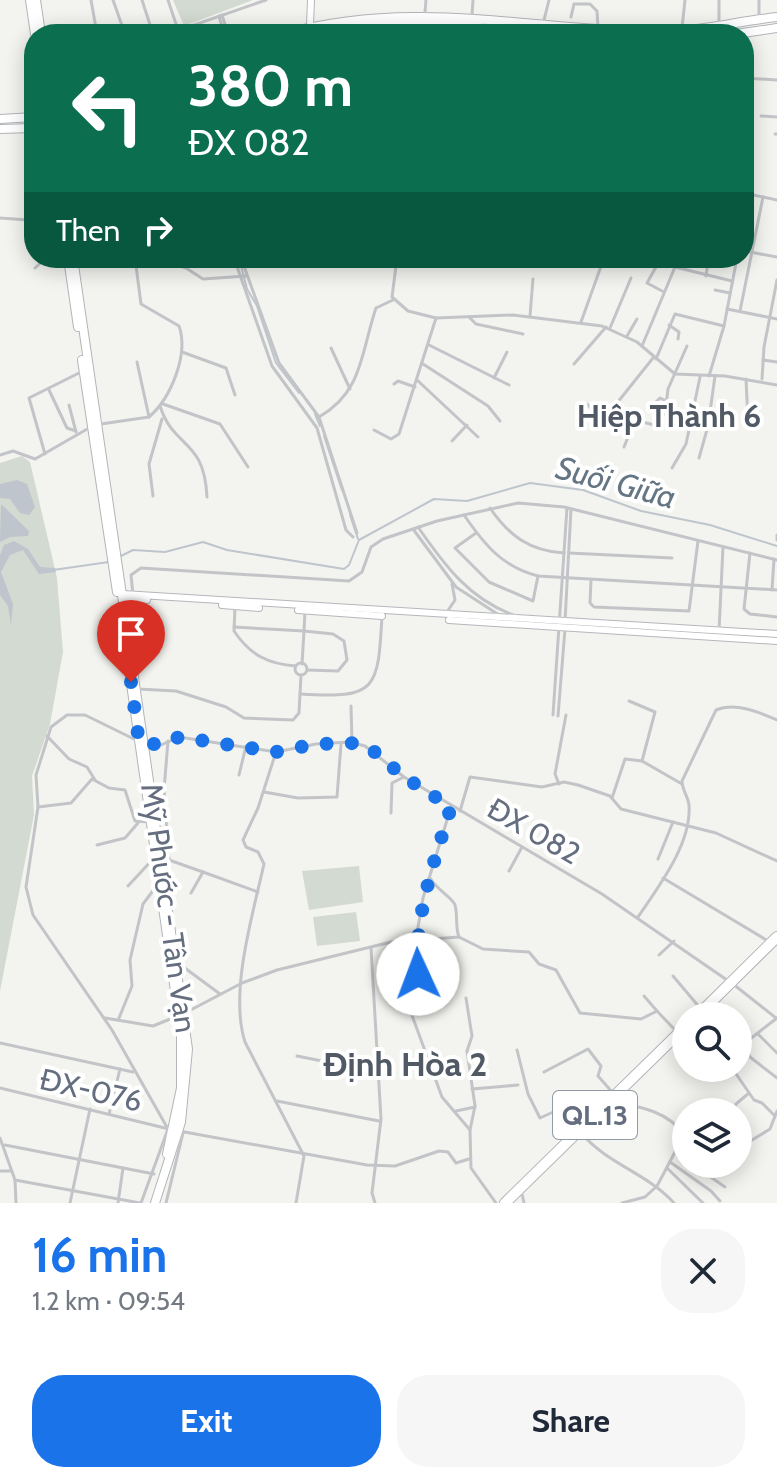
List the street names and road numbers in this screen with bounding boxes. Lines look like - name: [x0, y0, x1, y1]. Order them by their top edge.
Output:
- street label: Mỹ Phước - Tân Vạn: [133, 781, 205, 1035]
- street label: ĐX 082: [481, 790, 587, 872]
- street label: ĐX-076: [36, 1060, 146, 1120]
- road number: QL.13: [553, 1091, 637, 1139]

